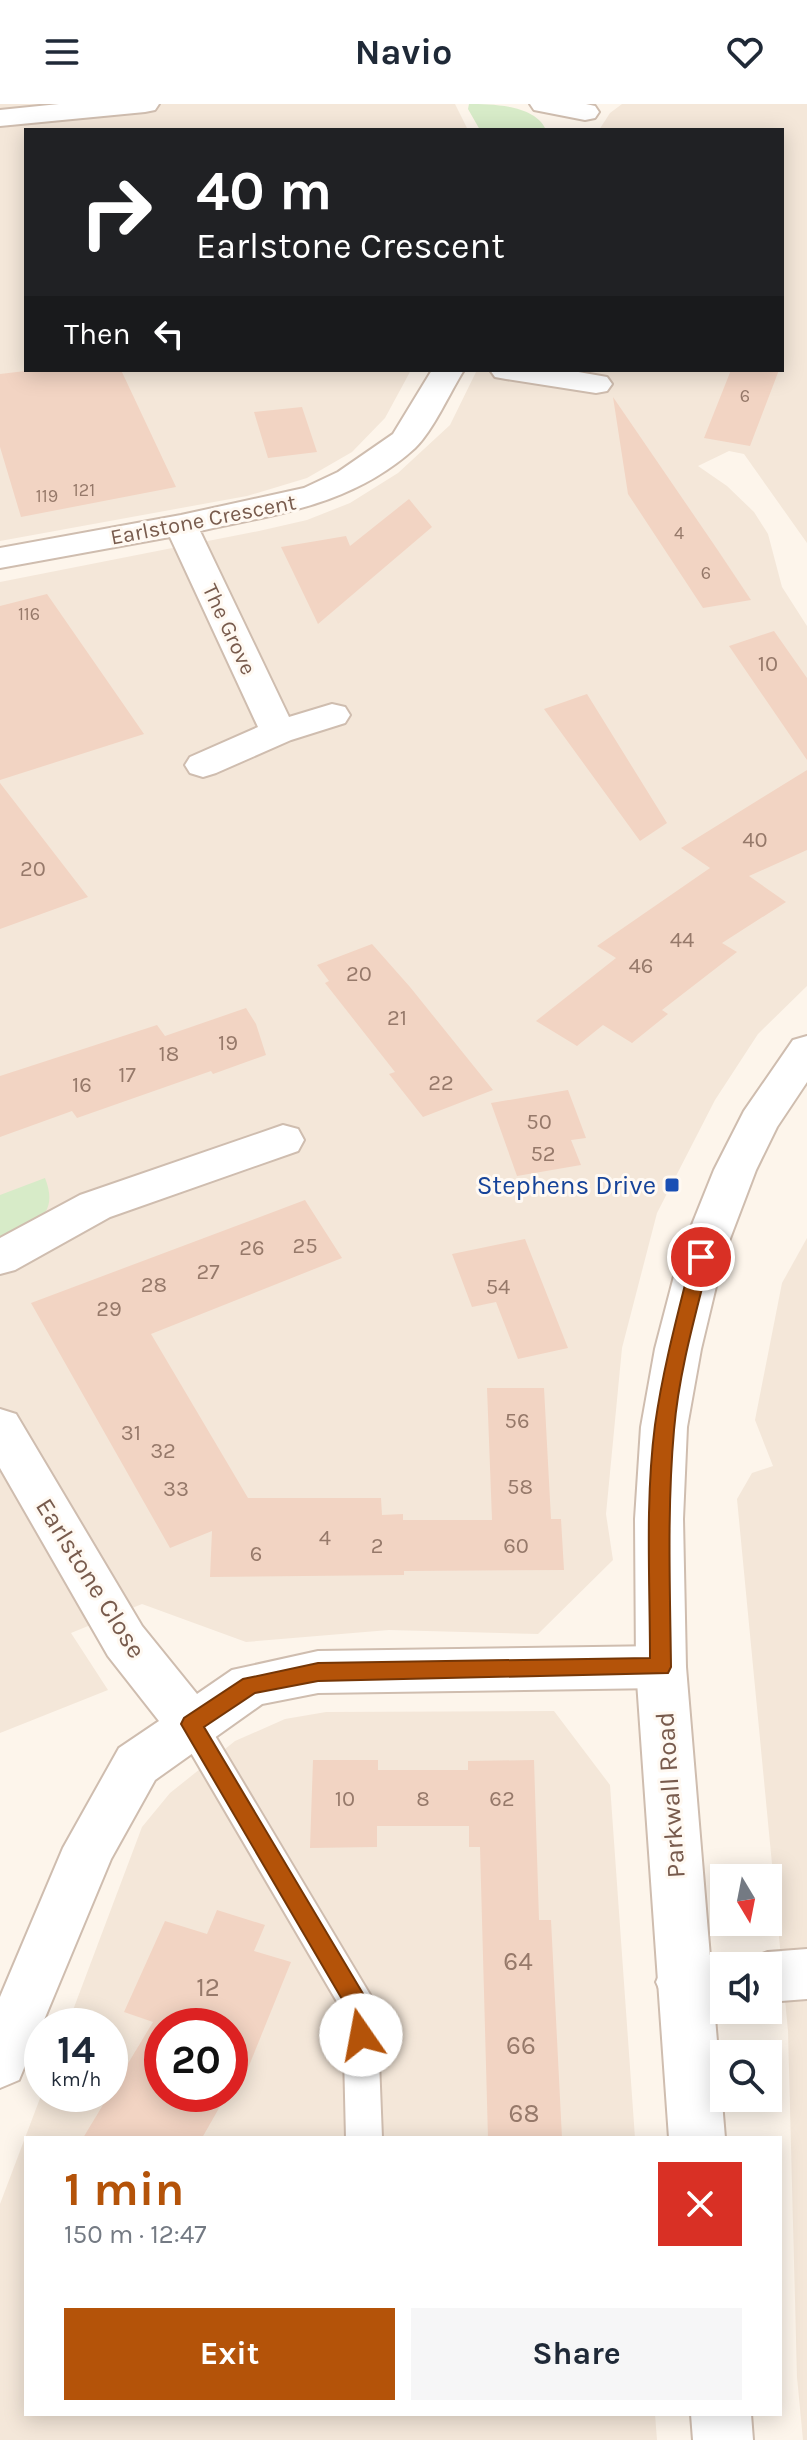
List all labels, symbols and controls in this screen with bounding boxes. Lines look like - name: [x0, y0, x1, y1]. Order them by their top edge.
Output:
- icon: menu: [40, 30, 84, 74]
- icon: heart: [723, 30, 767, 74]
- text: Navio: [355, 31, 452, 73]
- text: 40 m: [196, 158, 332, 223]
- icon: right: [64, 160, 168, 264]
- text: Earlstone Crescent: [196, 225, 505, 267]
- icon: left: [147, 312, 191, 356]
- text: Then: [64, 316, 131, 352]
- house number: 6: [740, 385, 750, 407]
- house number: 121: [73, 479, 95, 501]
- house number: 119: [36, 485, 58, 507]
- street label: Earlstone Crescent: [108, 489, 298, 551]
- house number: 4: [674, 522, 684, 544]
- house number: 6: [701, 562, 711, 584]
- street label: The Grove: [197, 580, 261, 679]
- house number: 116: [18, 603, 40, 625]
- house number: 10: [758, 651, 778, 677]
- house number: 40: [742, 827, 768, 853]
- house number: 20: [20, 856, 46, 882]
- house number: 44: [670, 927, 694, 953]
- house number: 46: [629, 953, 653, 979]
- house number: 20: [346, 961, 372, 987]
- house number: 21: [387, 1005, 407, 1031]
- house number: 19: [218, 1030, 238, 1056]
- house number: 18: [159, 1041, 179, 1067]
- house number: 17: [118, 1062, 136, 1088]
- house number: 22: [428, 1070, 454, 1096]
- house number: 16: [72, 1072, 92, 1098]
- house number: 50: [526, 1109, 552, 1135]
- house number: 52: [530, 1141, 556, 1167]
- place label: Stephens Drive: [477, 1170, 656, 1201]
- marker: Stephens Drive: [663, 1176, 681, 1194]
- pin: [667, 1223, 735, 1291]
- house number: 25: [292, 1233, 318, 1259]
- house number: 26: [239, 1235, 265, 1261]
- icon: arrive: [679, 1235, 723, 1279]
- house number: 27: [196, 1259, 220, 1285]
- house number: 28: [141, 1272, 167, 1298]
- house number: 54: [486, 1274, 510, 1300]
- house number: 29: [96, 1296, 122, 1322]
- house number: 56: [504, 1408, 530, 1434]
- house number: 31: [121, 1420, 141, 1446]
- house number: 32: [150, 1438, 176, 1464]
- house number: 58: [507, 1474, 533, 1500]
- house number: 33: [163, 1476, 189, 1502]
- street label: Earlstone Close: [29, 1492, 152, 1664]
- house number: 4: [319, 1525, 331, 1551]
- house number: 2: [371, 1533, 383, 1559]
- house number: 60: [503, 1533, 529, 1559]
- house number: 6: [250, 1541, 262, 1567]
- street label: Parkwall Road: [649, 1711, 692, 1879]
- house number: 10: [335, 1786, 355, 1812]
- house number: 8: [416, 1786, 430, 1812]
- house number: 62: [489, 1786, 515, 1812]
- north arrow: [710, 1864, 782, 1936]
- map controls: [710, 1864, 782, 2112]
- house number: 64: [503, 1946, 533, 1977]
- button: sound: [710, 1952, 782, 2024]
- house number: 12: [196, 1972, 220, 2003]
- position arrow: [319, 1993, 403, 2077]
- speed limit sign: 20: [144, 2008, 248, 2112]
- text: 14: [57, 2026, 95, 2073]
- house number: 66: [506, 2030, 536, 2061]
- button: search: [710, 2040, 782, 2112]
- text: km/h: [51, 2068, 101, 2091]
- house number: 68: [509, 2098, 539, 2129]
- text: 1 min: [64, 2161, 184, 2217]
- button: close: [658, 2162, 742, 2246]
- text: 150 m · 12:47: [64, 2219, 207, 2250]
- button: Exit: [64, 2308, 395, 2400]
- button: Share: [411, 2308, 742, 2400]

